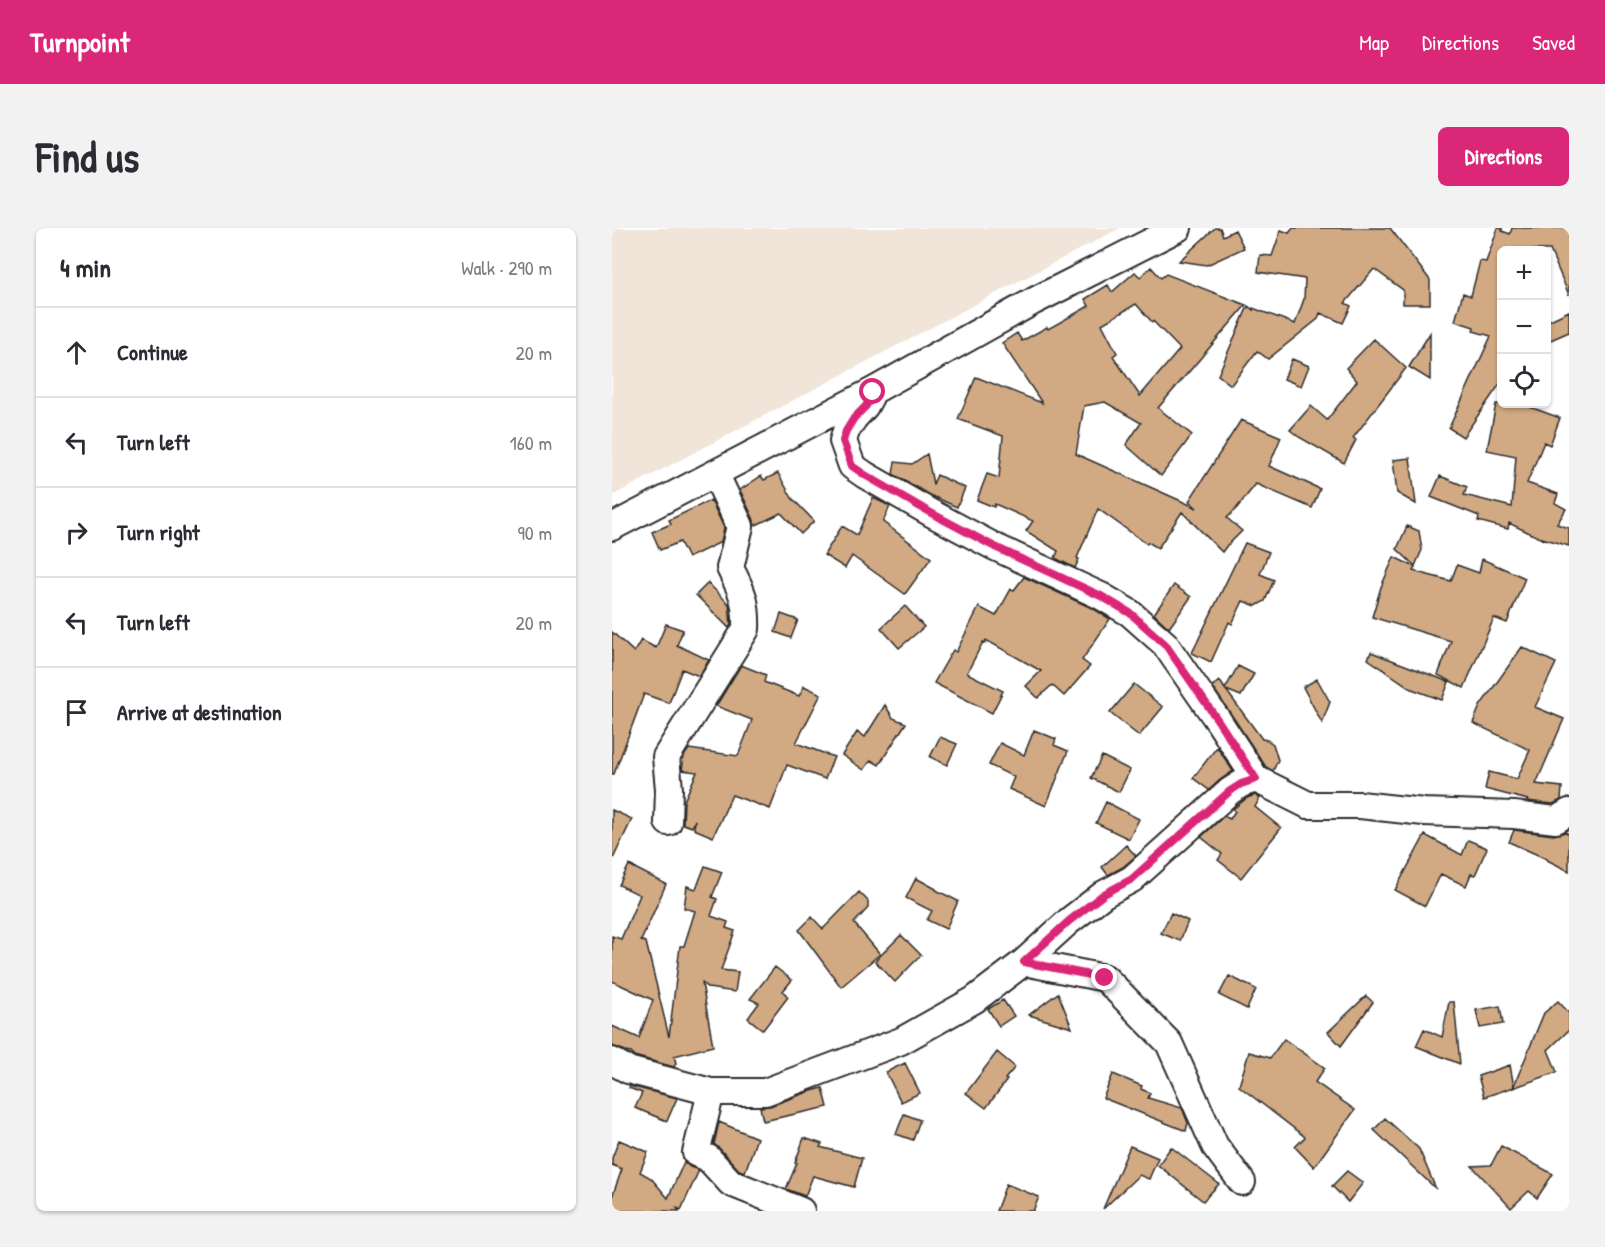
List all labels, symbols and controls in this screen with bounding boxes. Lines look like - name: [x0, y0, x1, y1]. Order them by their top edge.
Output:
- text: Turnpoint: [30, 23, 130, 61]
- text: Map: [1359, 28, 1389, 57]
- text: Directions: [1422, 28, 1499, 57]
- text: Saved: [1532, 28, 1575, 57]
- button: Directions: [1438, 127, 1569, 186]
- text: Find us: [36, 128, 139, 185]
- map controls: [1497, 246, 1551, 408]
- button: +: [1497, 246, 1551, 300]
- text: 4 min: [60, 250, 111, 285]
- text: Walk · 290 m: [461, 254, 552, 281]
- button: −: [1497, 300, 1551, 354]
- icon: ahead: [60, 336, 93, 369]
- text: Continue: [117, 337, 188, 367]
- text: 20 m: [515, 339, 552, 366]
- button: locate: [1497, 354, 1551, 408]
- route start: [859, 378, 885, 404]
- icon: left: [60, 426, 93, 459]
- text: Turn left: [117, 427, 190, 457]
- text: 160 m: [510, 429, 552, 456]
- icon: right: [60, 516, 93, 549]
- text: Turn right: [117, 517, 200, 547]
- text: 90 m: [518, 519, 552, 546]
- icon: left: [60, 606, 93, 639]
- text: Turn left: [117, 607, 190, 637]
- text: 20 m: [515, 609, 552, 636]
- icon: arrive: [60, 696, 93, 729]
- text: Arrive at destination: [117, 697, 282, 727]
- route end: [1091, 964, 1117, 990]

